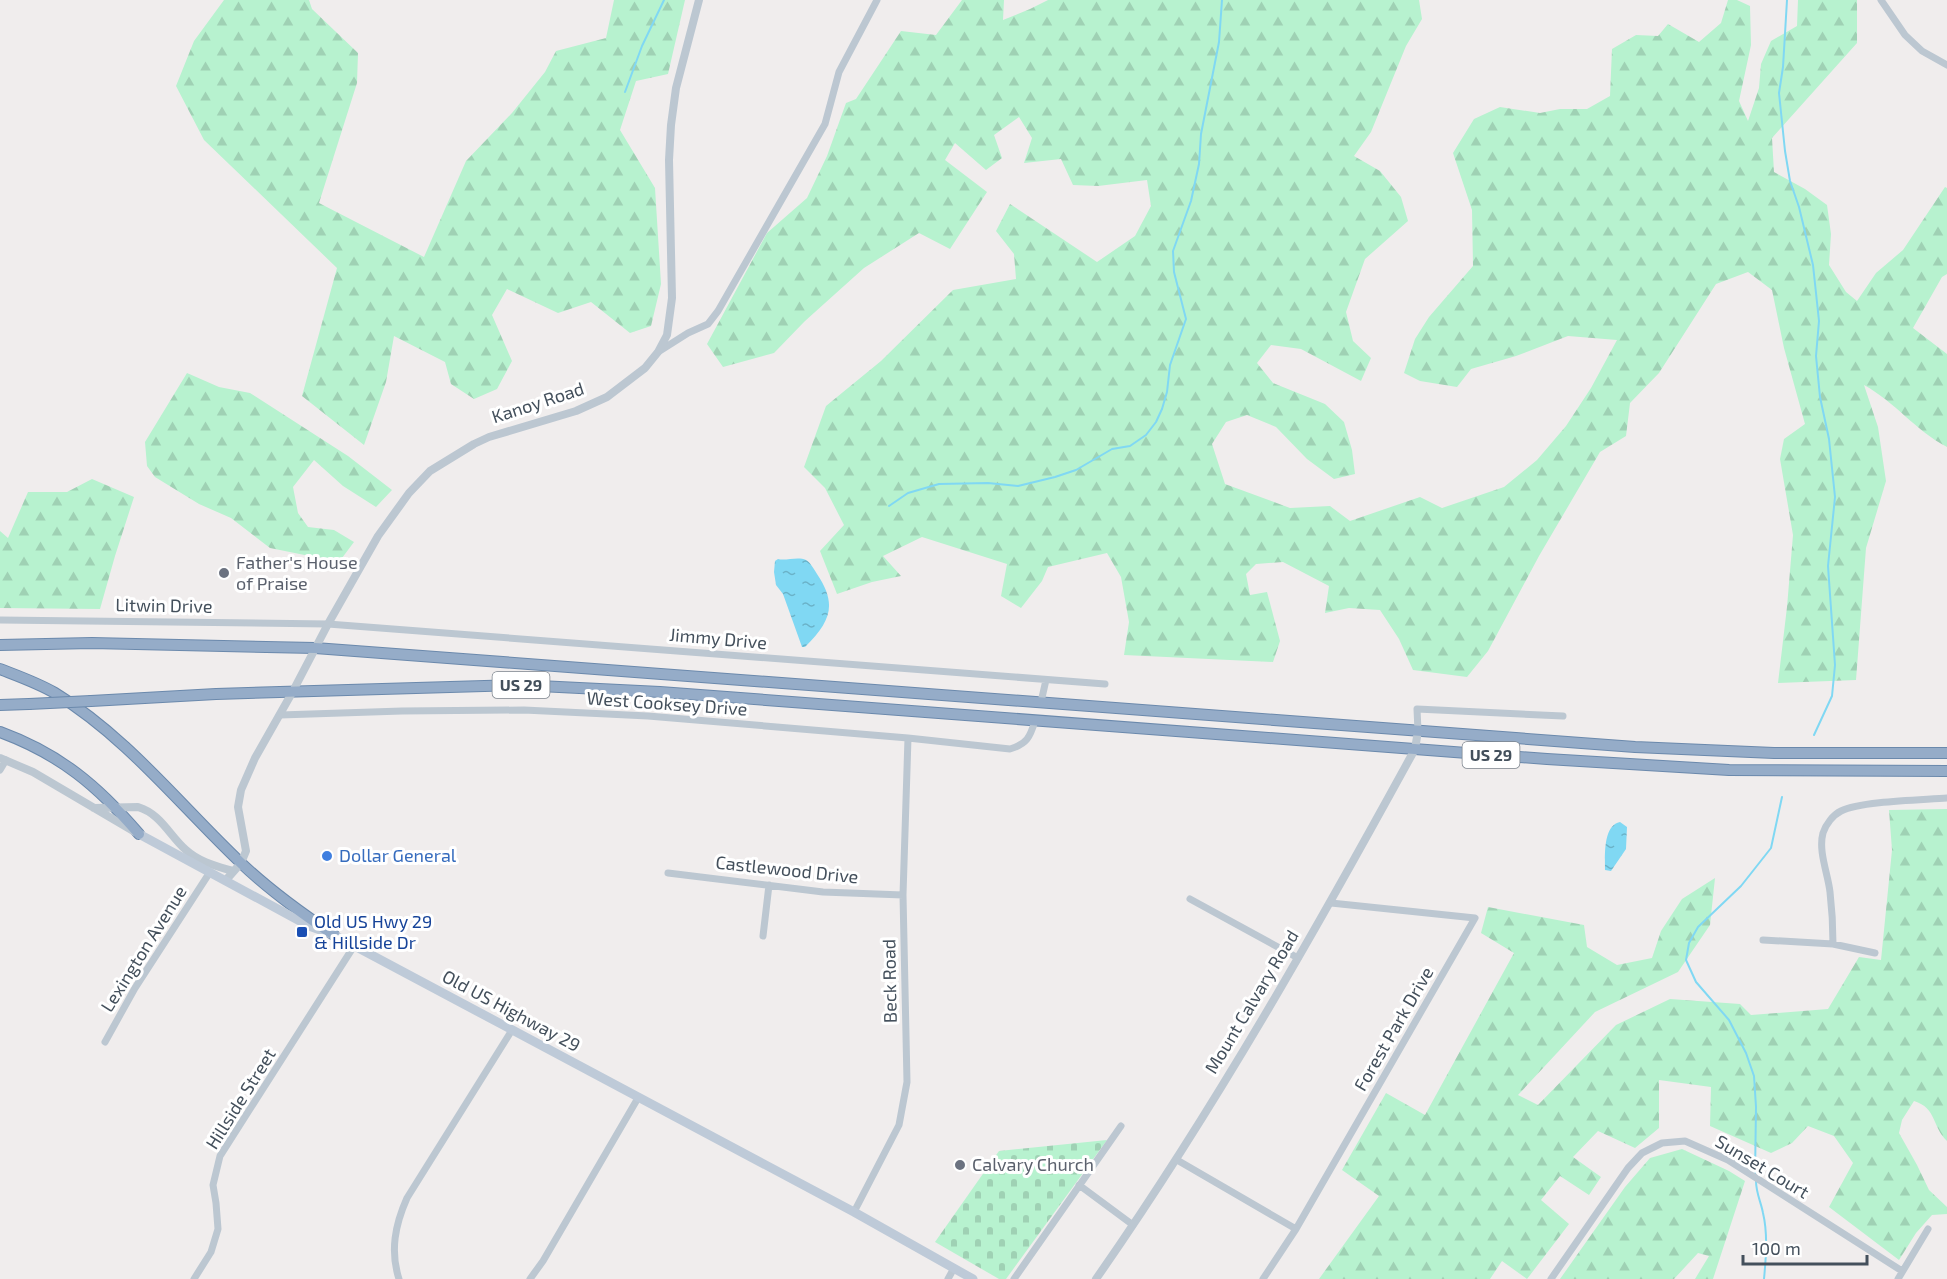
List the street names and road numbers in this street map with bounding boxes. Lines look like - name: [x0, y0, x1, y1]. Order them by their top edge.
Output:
- street label: Kanoy Road: [489, 377, 587, 427]
- street label: Litwin Drive: [115, 593, 213, 617]
- street label: Jimmy Drive: [668, 623, 768, 653]
- road number: US 29: [492, 672, 550, 698]
- street label: West Cooksey Drive: [586, 686, 748, 720]
- road number: US 29: [1462, 742, 1520, 768]
- street label: Castlewood Drive: [715, 851, 860, 887]
- street label: Lexington Avenue: [95, 881, 191, 1016]
- street label: Mount Calvary Road: [1200, 926, 1303, 1077]
- street label: Beck Road: [877, 939, 901, 1023]
- street label: Forest Park Drive: [1349, 963, 1438, 1094]
- street label: Old US Highway 29: [439, 964, 584, 1056]
- street label: Hillside Street: [200, 1044, 280, 1153]
- street label: Sunset Court: [1712, 1130, 1813, 1203]

